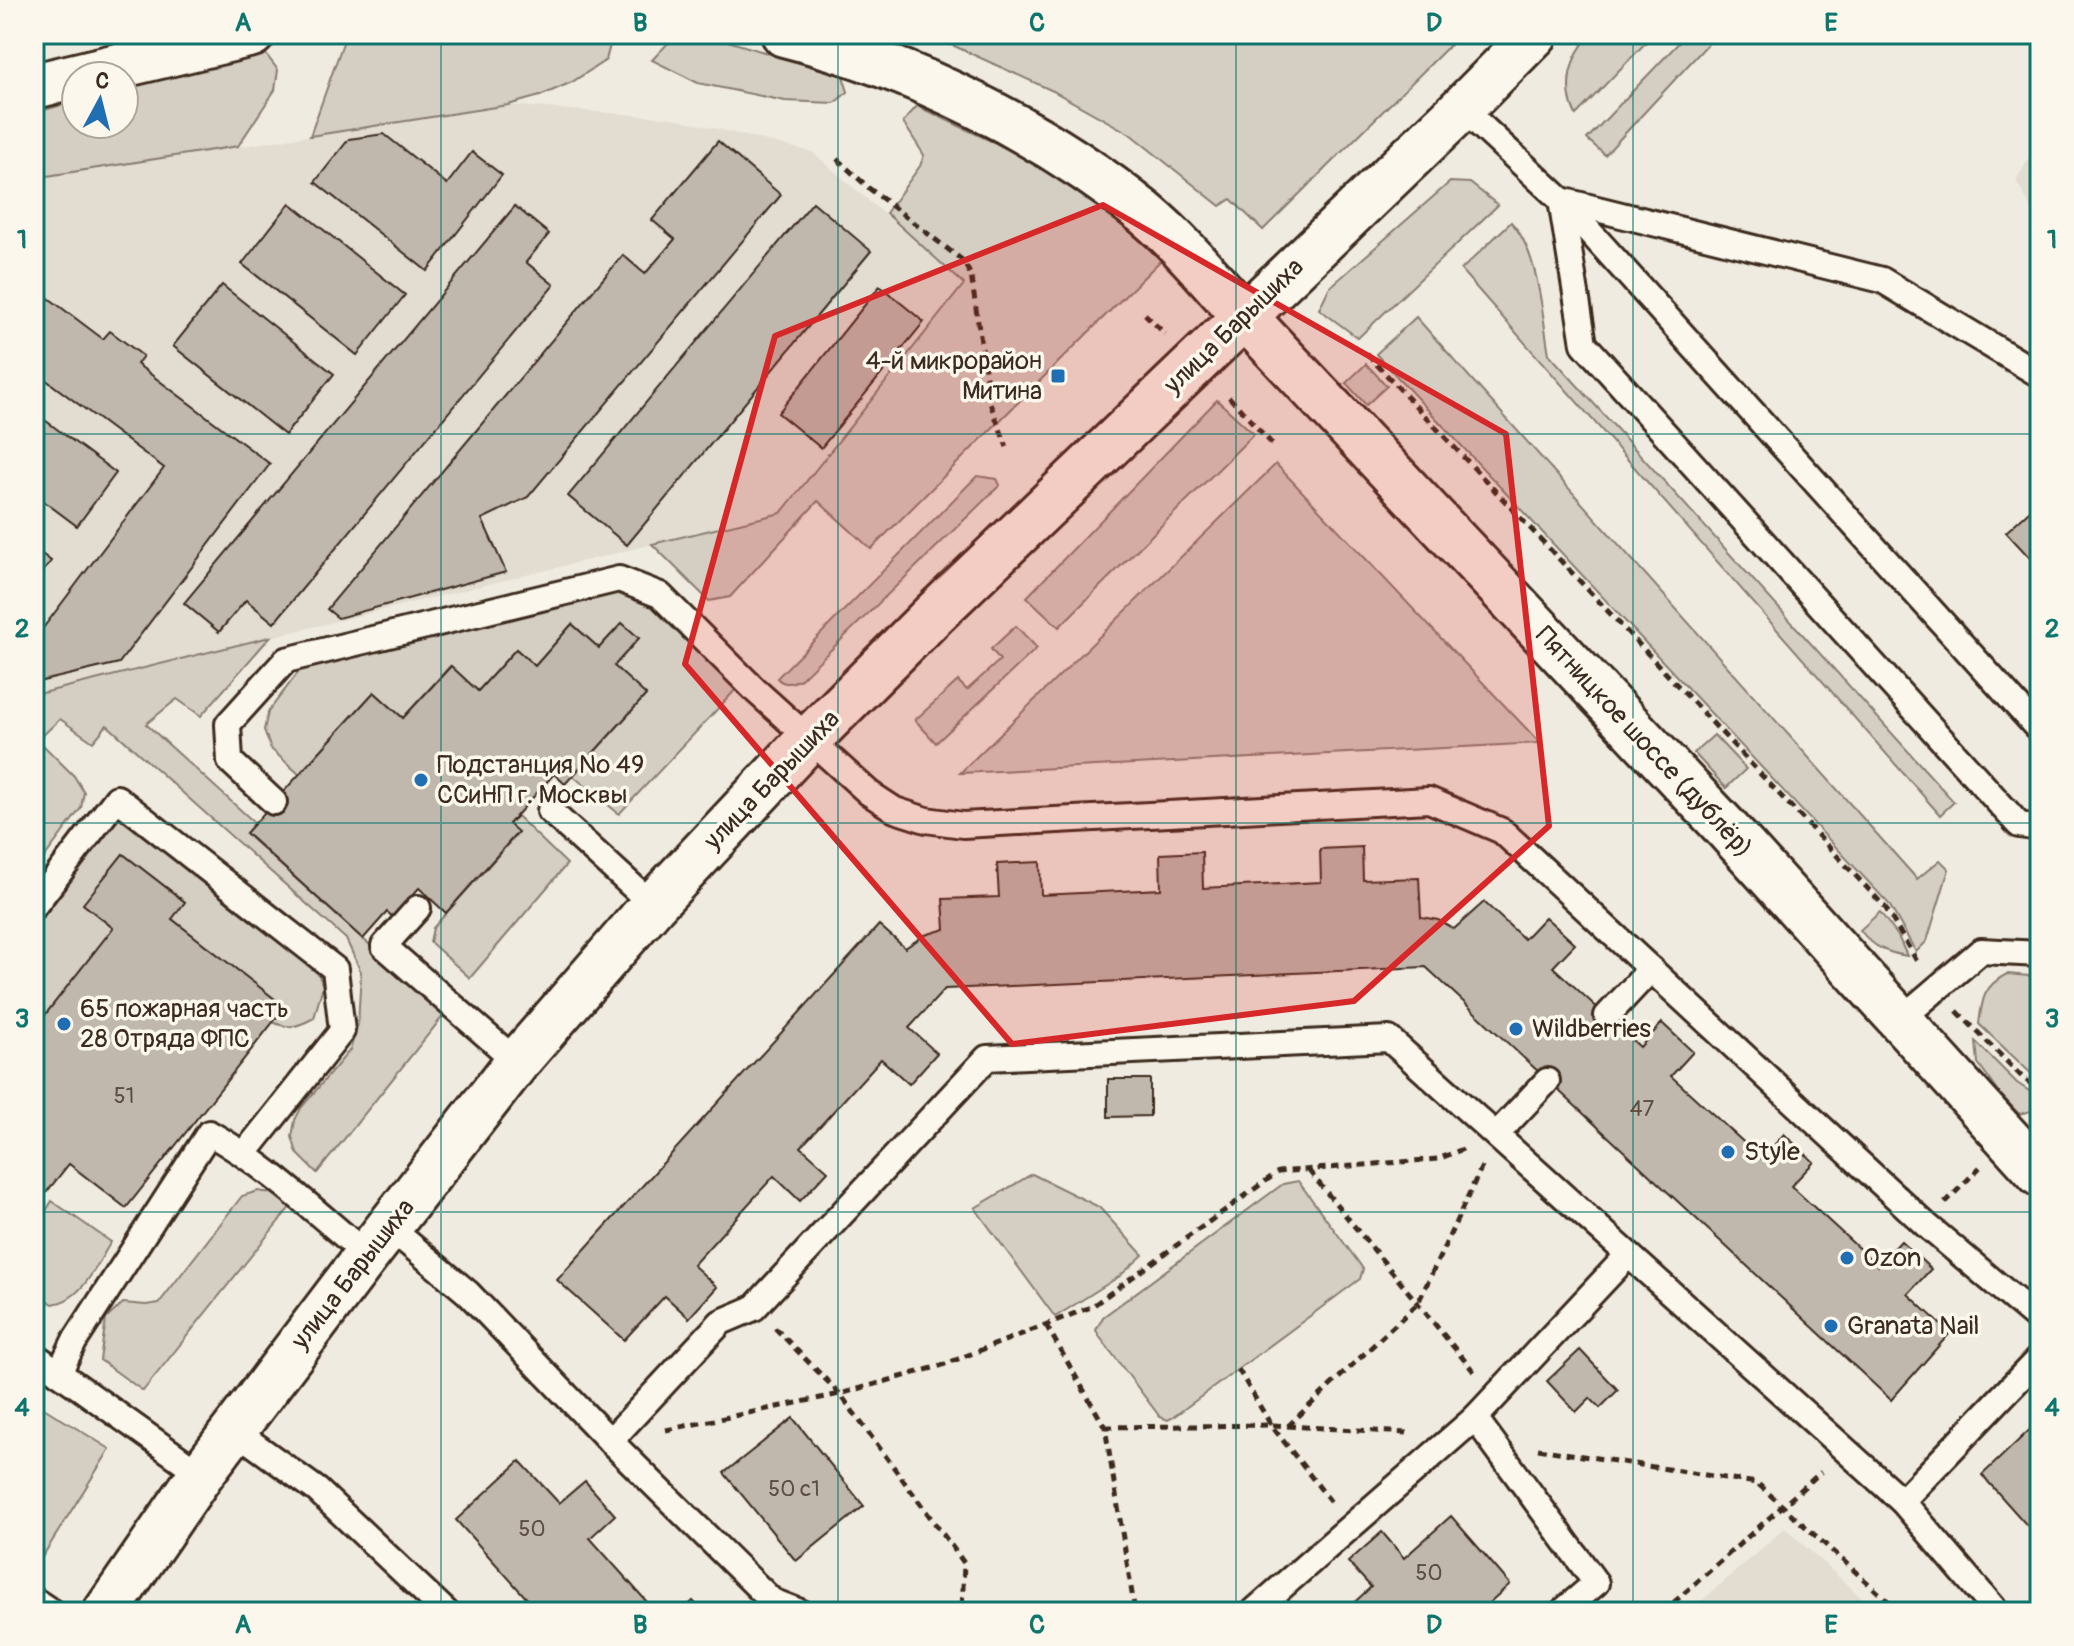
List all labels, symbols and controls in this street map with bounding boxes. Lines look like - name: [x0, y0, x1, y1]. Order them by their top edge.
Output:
- text: A: [235, 7, 252, 39]
- text: B: [633, 7, 647, 39]
- text: C: [1029, 7, 1045, 39]
- text: D: [1426, 7, 1442, 39]
- text: E: [1824, 7, 1838, 39]
- north arrow: [60, 60, 140, 140]
- text: С: [94, 66, 111, 96]
- text: 1: [17, 224, 27, 256]
- text: 1: [2047, 224, 2057, 256]
- street label: улица Барышиха: [1157, 251, 1311, 401]
- place label: 4-й микрорайон Митина: [866, 345, 1042, 407]
- marker: 4-й микрорайон Митина: [1049, 367, 1067, 385]
- text: 2: [15, 613, 29, 645]
- text: 2: [2045, 613, 2059, 645]
- street label: Пятницкое шоссе (дублёр): [1529, 620, 1759, 864]
- street label: улица Барышиха: [697, 703, 847, 857]
- place label: Подстанция № 49 ССиНП г. Москвы: [437, 749, 644, 811]
- marker: Подстанция № 49 ССиНП г. Москвы: [412, 771, 430, 789]
- place label: 65 пожарная часть 28 Отряда ФПС: [80, 993, 289, 1055]
- text: 3: [15, 1003, 29, 1035]
- text: 3: [2045, 1003, 2059, 1035]
- place label: Wildberries: [1532, 1013, 1651, 1045]
- marker: 65 пожарная часть 28 Отряда ФПС: [55, 1015, 73, 1033]
- marker: Wildberries: [1507, 1020, 1525, 1038]
- house number: 51: [114, 1082, 134, 1110]
- house number: 47: [1630, 1095, 1655, 1123]
- place label: Style: [1744, 1136, 1800, 1168]
- marker: Style: [1719, 1143, 1737, 1161]
- street label: улица Барышиха: [284, 1192, 422, 1356]
- place label: Ozon: [1863, 1242, 1921, 1274]
- marker: Ozon: [1838, 1249, 1856, 1267]
- place label: Granata Nail: [1847, 1310, 1980, 1342]
- marker: Granata Nail: [1822, 1317, 1840, 1335]
- text: 4: [14, 1392, 30, 1424]
- text: 4: [2044, 1392, 2060, 1424]
- house number: 50 с1: [768, 1475, 820, 1503]
- house number: 50: [519, 1515, 545, 1543]
- house number: 50: [1416, 1559, 1442, 1587]
- text: A: [235, 1609, 252, 1641]
- text: B: [633, 1609, 647, 1641]
- text: C: [1029, 1609, 1045, 1641]
- text: D: [1426, 1609, 1442, 1641]
- text: E: [1824, 1609, 1838, 1641]

